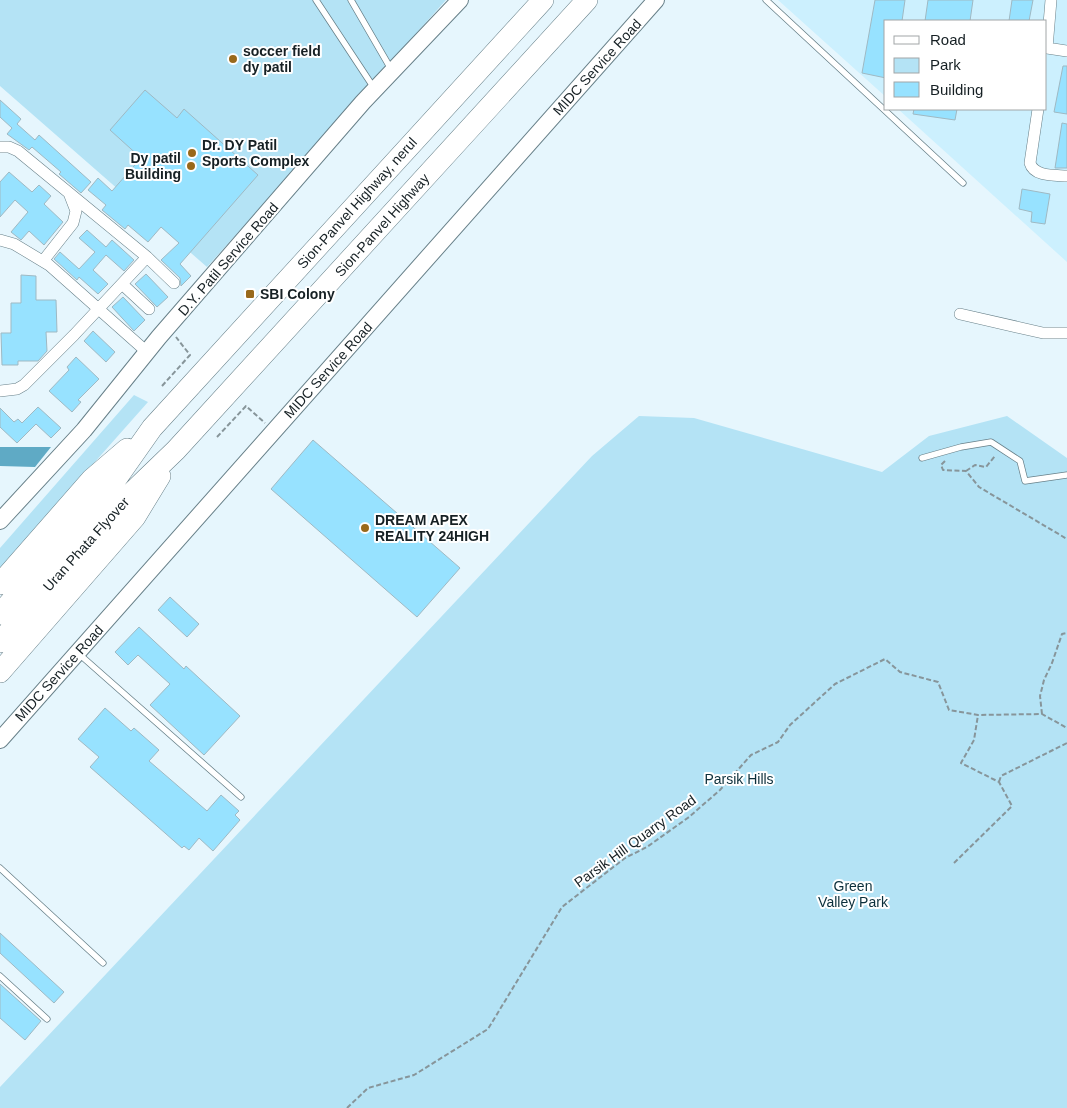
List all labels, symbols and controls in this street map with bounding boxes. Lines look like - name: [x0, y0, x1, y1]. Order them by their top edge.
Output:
- street label: MIDC Service Road: [550, 16, 644, 118]
- legend: [884, 20, 1047, 110]
- text: Road: [930, 31, 966, 48]
- place label: soccer field dy patil: [243, 43, 321, 75]
- marker: soccer field dy patil: [227, 53, 239, 65]
- text: Park: [930, 56, 961, 73]
- text: Building: [930, 81, 983, 98]
- street label: Sion-Panvel Highway, nerul: [294, 134, 420, 272]
- place label: Dr. DY Patil Sports Complex: [202, 137, 310, 169]
- marker: Dr. DY Patil Sports Complex: [186, 147, 198, 159]
- place label: Dy patil Building: [125, 150, 181, 182]
- marker: Dy patil Building: [185, 160, 197, 172]
- street label: Sion-Panvel Highway: [331, 170, 433, 280]
- street label: D.Y. Patil Service Road: [175, 199, 281, 319]
- place label: SBI Colony: [260, 286, 335, 302]
- marker: SBI Colony: [244, 288, 256, 300]
- street label: MIDC Service Road: [281, 319, 375, 421]
- street label: Uran Phata Flyover: [40, 494, 133, 594]
- place label: DREAM APEX REALITY 24HIGH: [375, 512, 489, 544]
- marker: DREAM APEX REALITY 24HIGH: [359, 522, 371, 534]
- street label: MIDC Service Road: [12, 622, 106, 724]
- park label: Parsik Hills: [704, 771, 774, 787]
- street label: Parsik Hill Quarry Road: [571, 792, 699, 890]
- park label: Green Valley Park: [818, 878, 889, 910]

